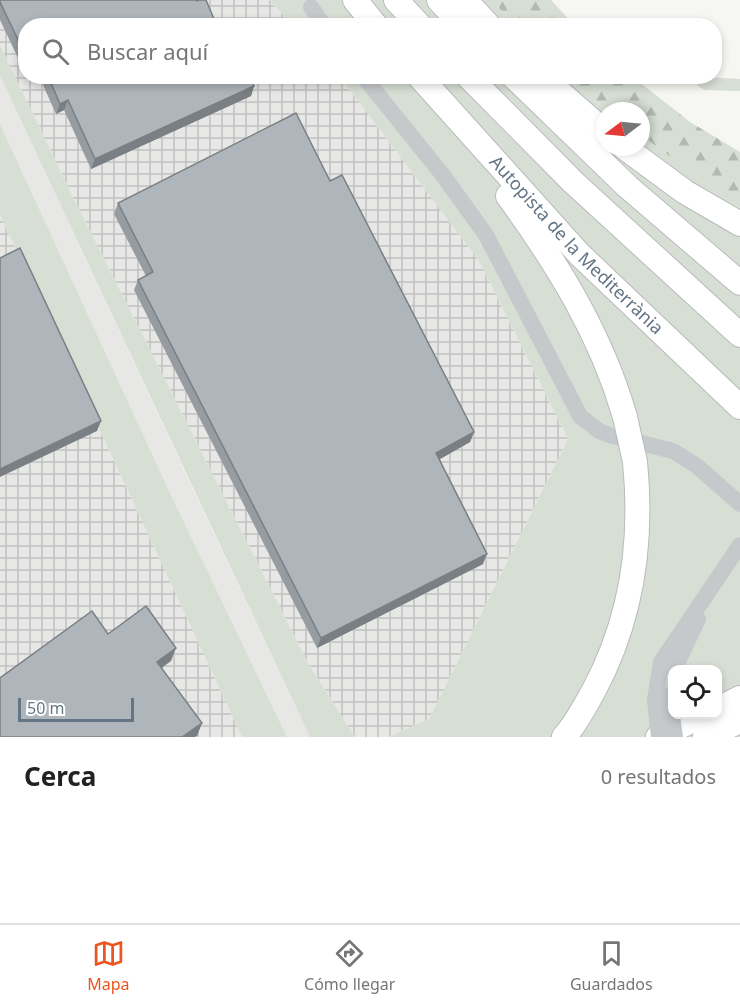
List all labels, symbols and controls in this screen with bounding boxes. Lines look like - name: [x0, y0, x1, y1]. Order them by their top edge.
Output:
- search box: [18, 18, 722, 84]
- icon: search: [39, 35, 72, 68]
- text: Buscar aquí: [87, 36, 208, 66]
- north arrow: [596, 102, 650, 156]
- street label: Autopista de la Mediterrània: [485, 150, 669, 339]
- map controls: [668, 665, 722, 719]
- button: locate: [668, 665, 722, 719]
- scale bar: [18, 695, 134, 722]
- text: 50 m: [27, 697, 64, 719]
- text: Cerca: [24, 758, 96, 794]
- text: 0 resultados: [601, 763, 716, 790]
- tab: Mapa: [87, 937, 130, 995]
- tab: Cómo llegar: [304, 937, 395, 995]
- tab: Guardados: [570, 937, 653, 995]

